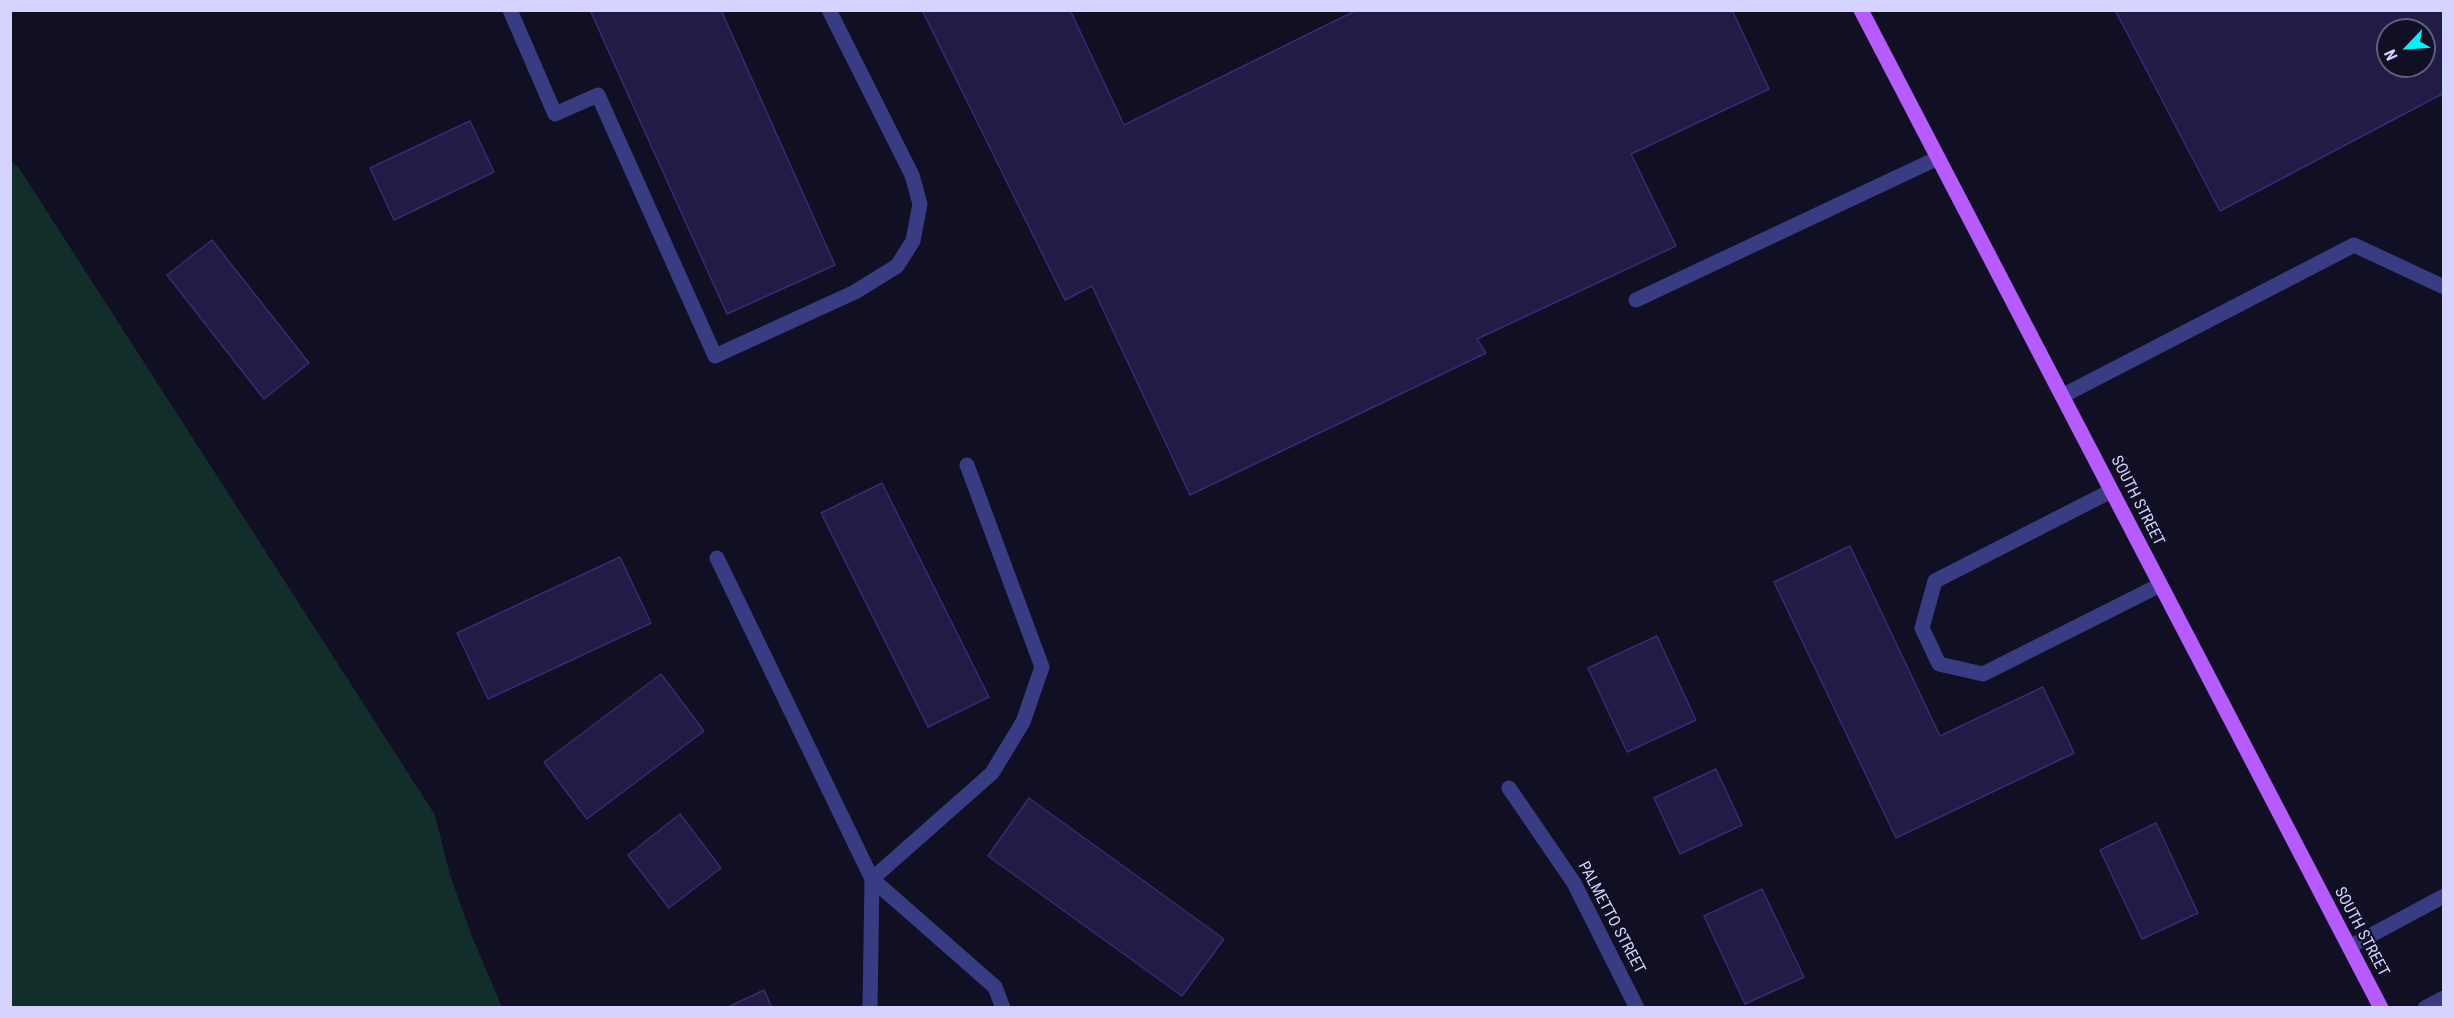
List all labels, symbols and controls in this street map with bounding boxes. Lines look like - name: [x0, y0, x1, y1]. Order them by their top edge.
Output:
- north arrow: [2376, 18, 2436, 78]
- text: N: [2380, 47, 2402, 63]
- street label: SOUTH STREET: [2106, 453, 2168, 549]
- street label: PALMETTO STREET: [1573, 859, 1649, 977]
- street label: SOUTH STREET: [2329, 884, 2393, 980]

